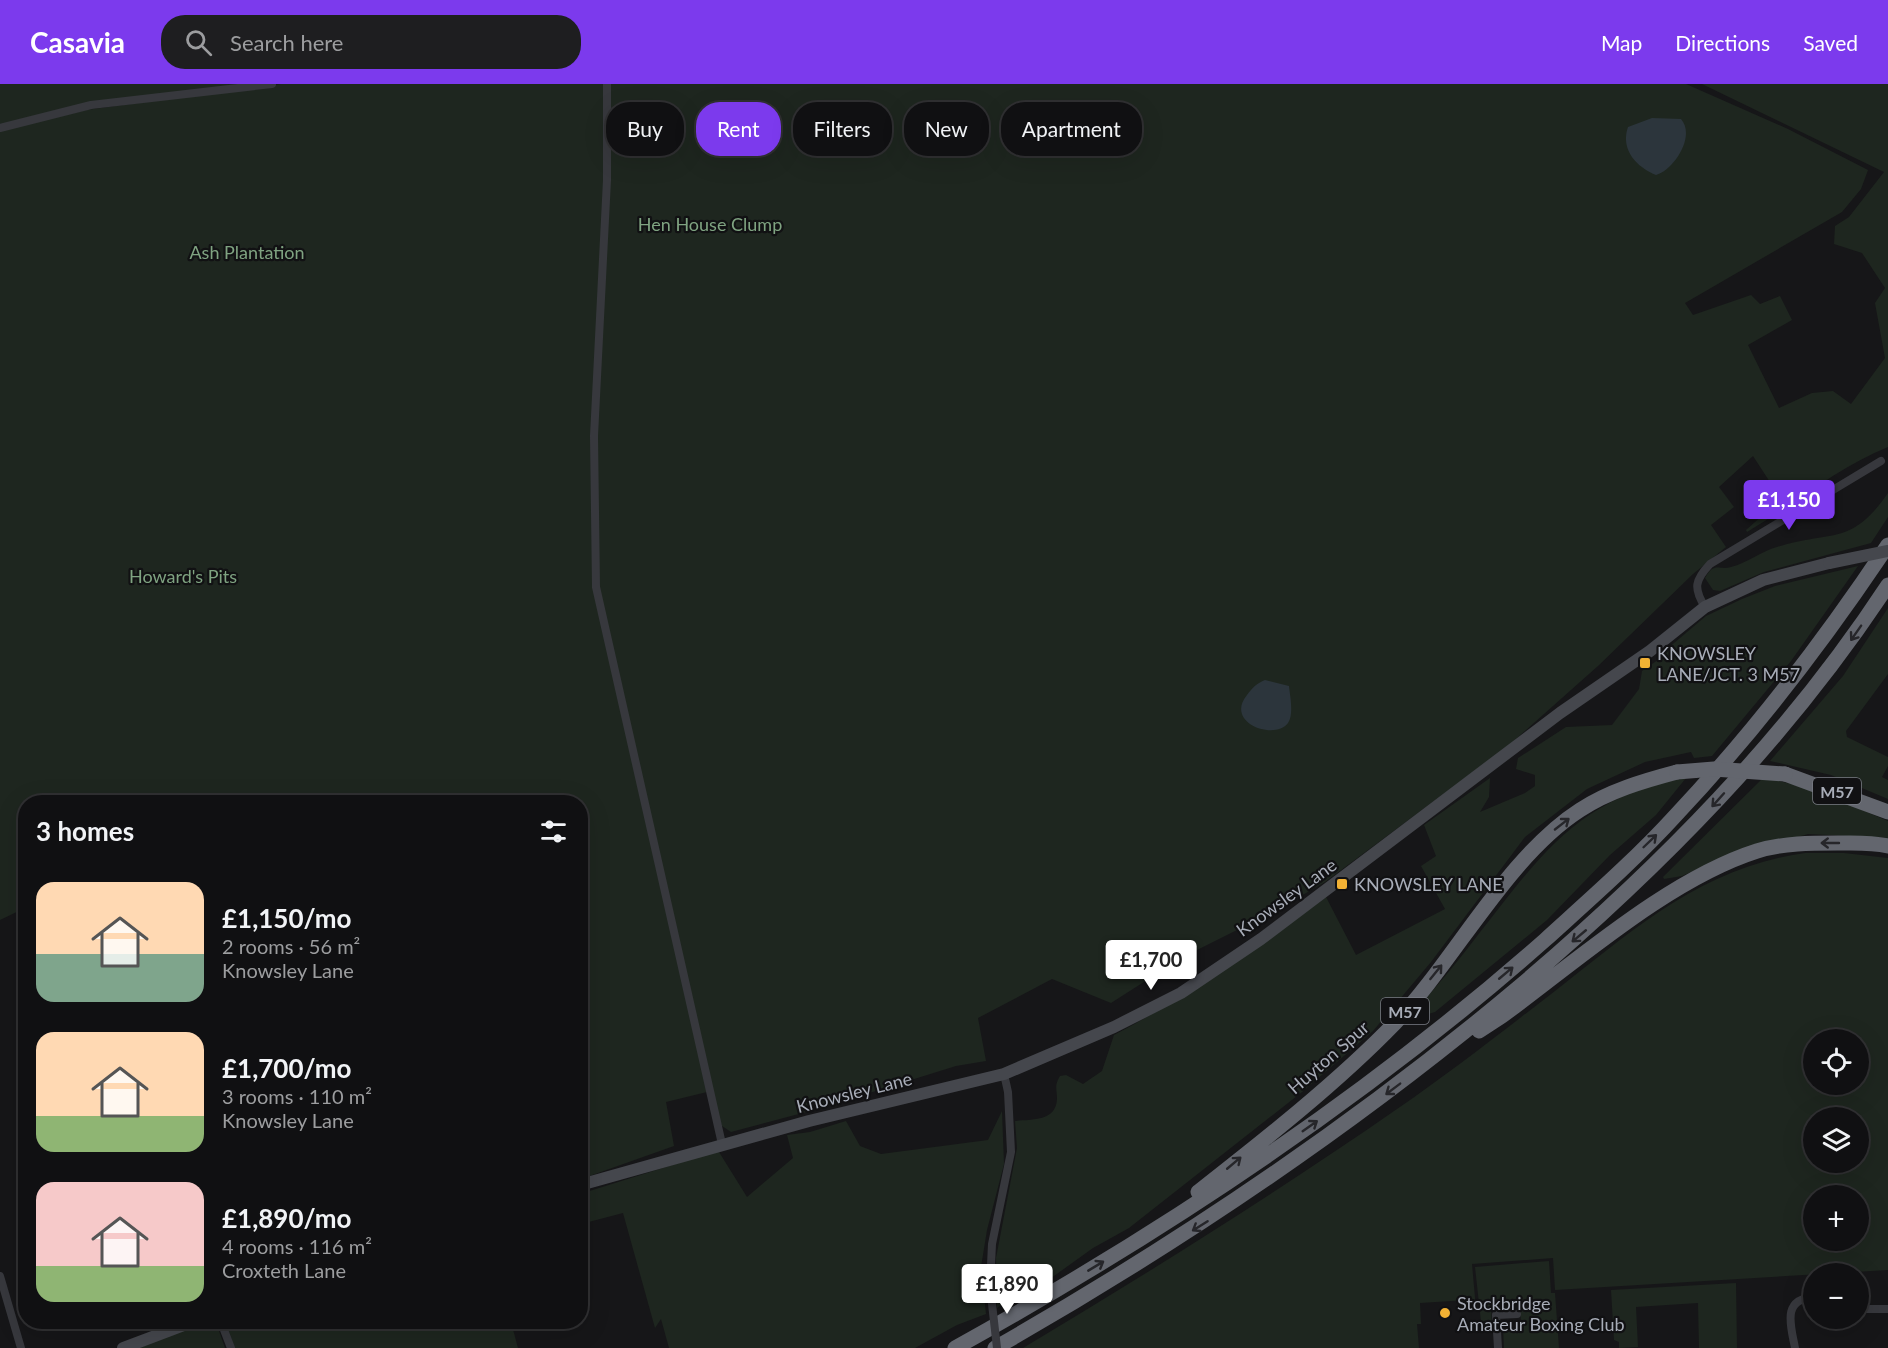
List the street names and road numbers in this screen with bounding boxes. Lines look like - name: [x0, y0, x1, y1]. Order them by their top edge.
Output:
- road number: M57: [1813, 778, 1861, 804]
- street label: Knowsley Lane: [1232, 853, 1340, 941]
- road number: M57: [1381, 998, 1429, 1024]
- street label: Huyton Spur: [1283, 1015, 1373, 1098]
- street label: Knowsley Lane: [794, 1067, 914, 1117]

